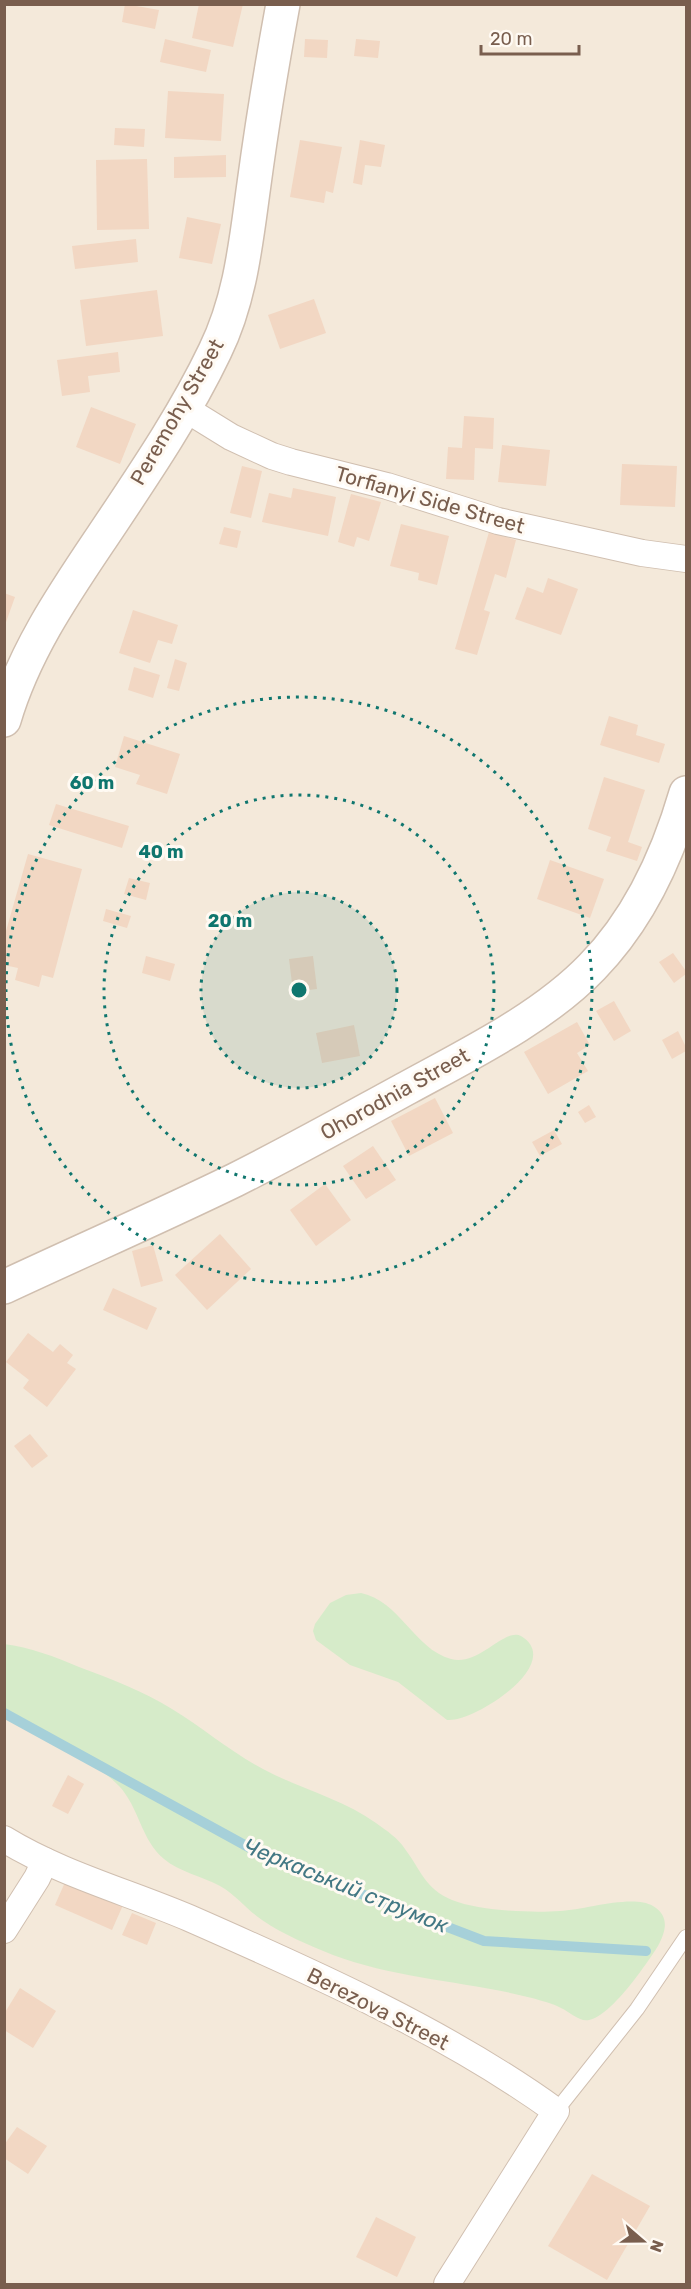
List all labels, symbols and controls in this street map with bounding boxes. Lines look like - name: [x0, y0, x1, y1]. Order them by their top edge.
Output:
- scale bar: [481, 18, 578, 56]
- text: 20 m: [490, 28, 532, 50]
- street label: Peremohy Street: [125, 334, 229, 489]
- street label: Torfianyi Side Street: [333, 461, 528, 539]
- text: 60 m: [70, 772, 114, 794]
- text: 40 m: [139, 841, 183, 863]
- text: 20 m: [208, 910, 252, 932]
- centre of rings: [289, 980, 309, 1000]
- street label: Ohorodnia Street: [316, 1042, 474, 1145]
- water label: Черкаський струмок: [239, 1832, 453, 1939]
- street label: Berezova Street: [303, 1962, 453, 2055]
- north arrow: [613, 2211, 673, 2271]
- text: N: [646, 2237, 668, 2255]

